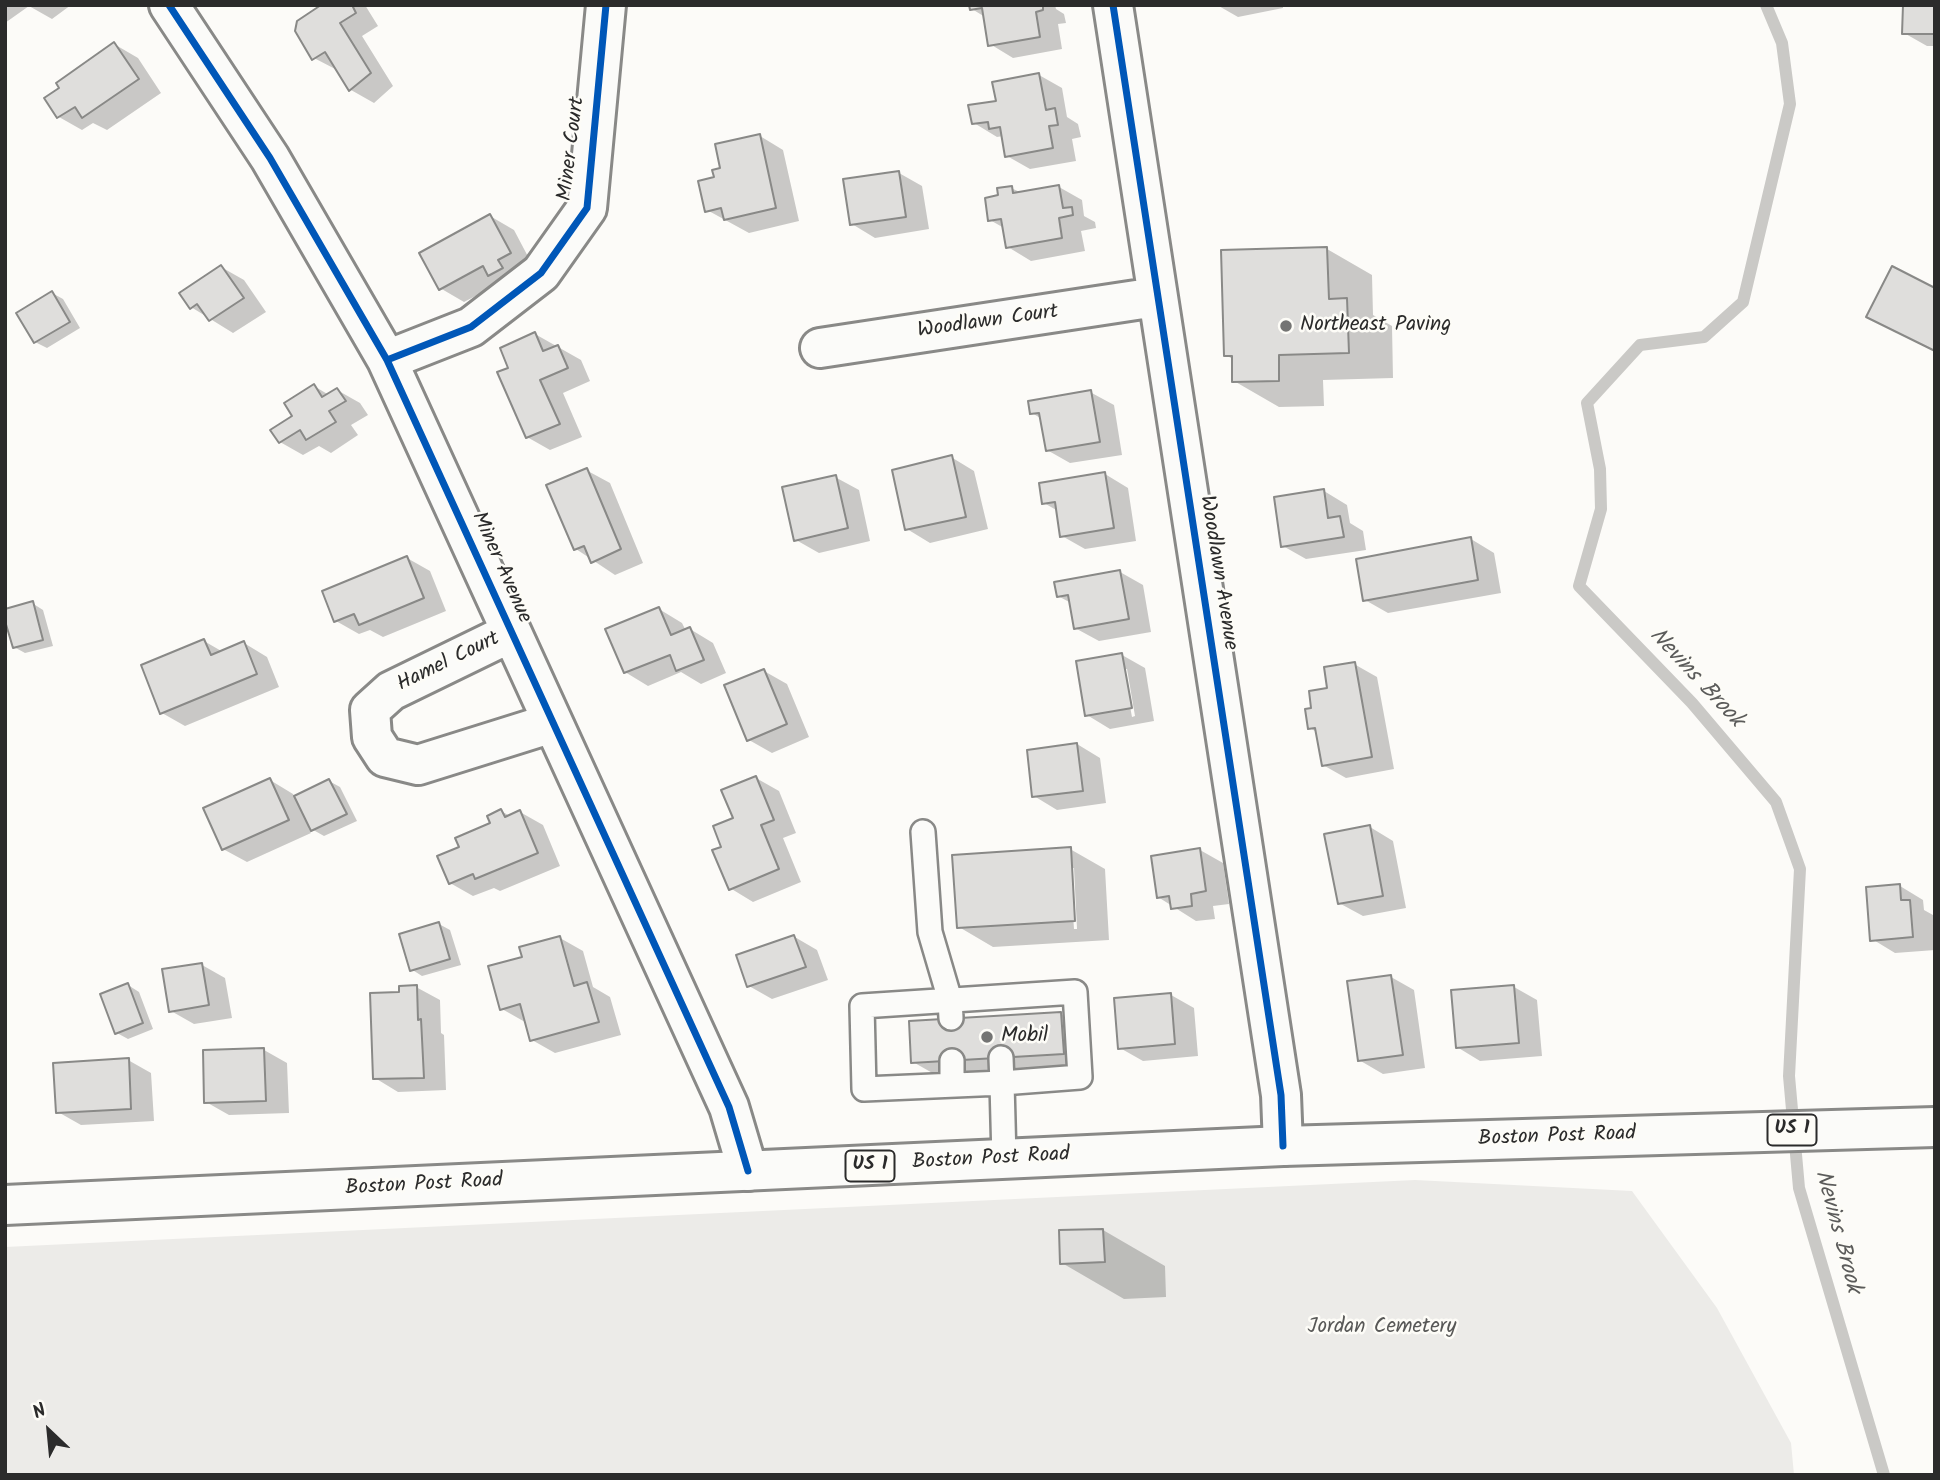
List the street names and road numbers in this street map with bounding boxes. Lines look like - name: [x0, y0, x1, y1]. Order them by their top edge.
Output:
- street label: Miner Court: [554, 95, 592, 203]
- street label: Woodlawn Court: [916, 301, 1060, 345]
- street label: Woodlawn Avenue: [1192, 494, 1242, 652]
- street label: Miner Avenue: [464, 508, 536, 628]
- street label: Hamel Court: [394, 627, 504, 699]
- road number: US 1: [1768, 1114, 1816, 1146]
- street label: Boston Post Road: [1478, 1123, 1636, 1153]
- street label: Boston Post Road: [912, 1143, 1070, 1177]
- road number: US 1: [846, 1150, 894, 1182]
- street label: Boston Post Road: [345, 1169, 503, 1203]

